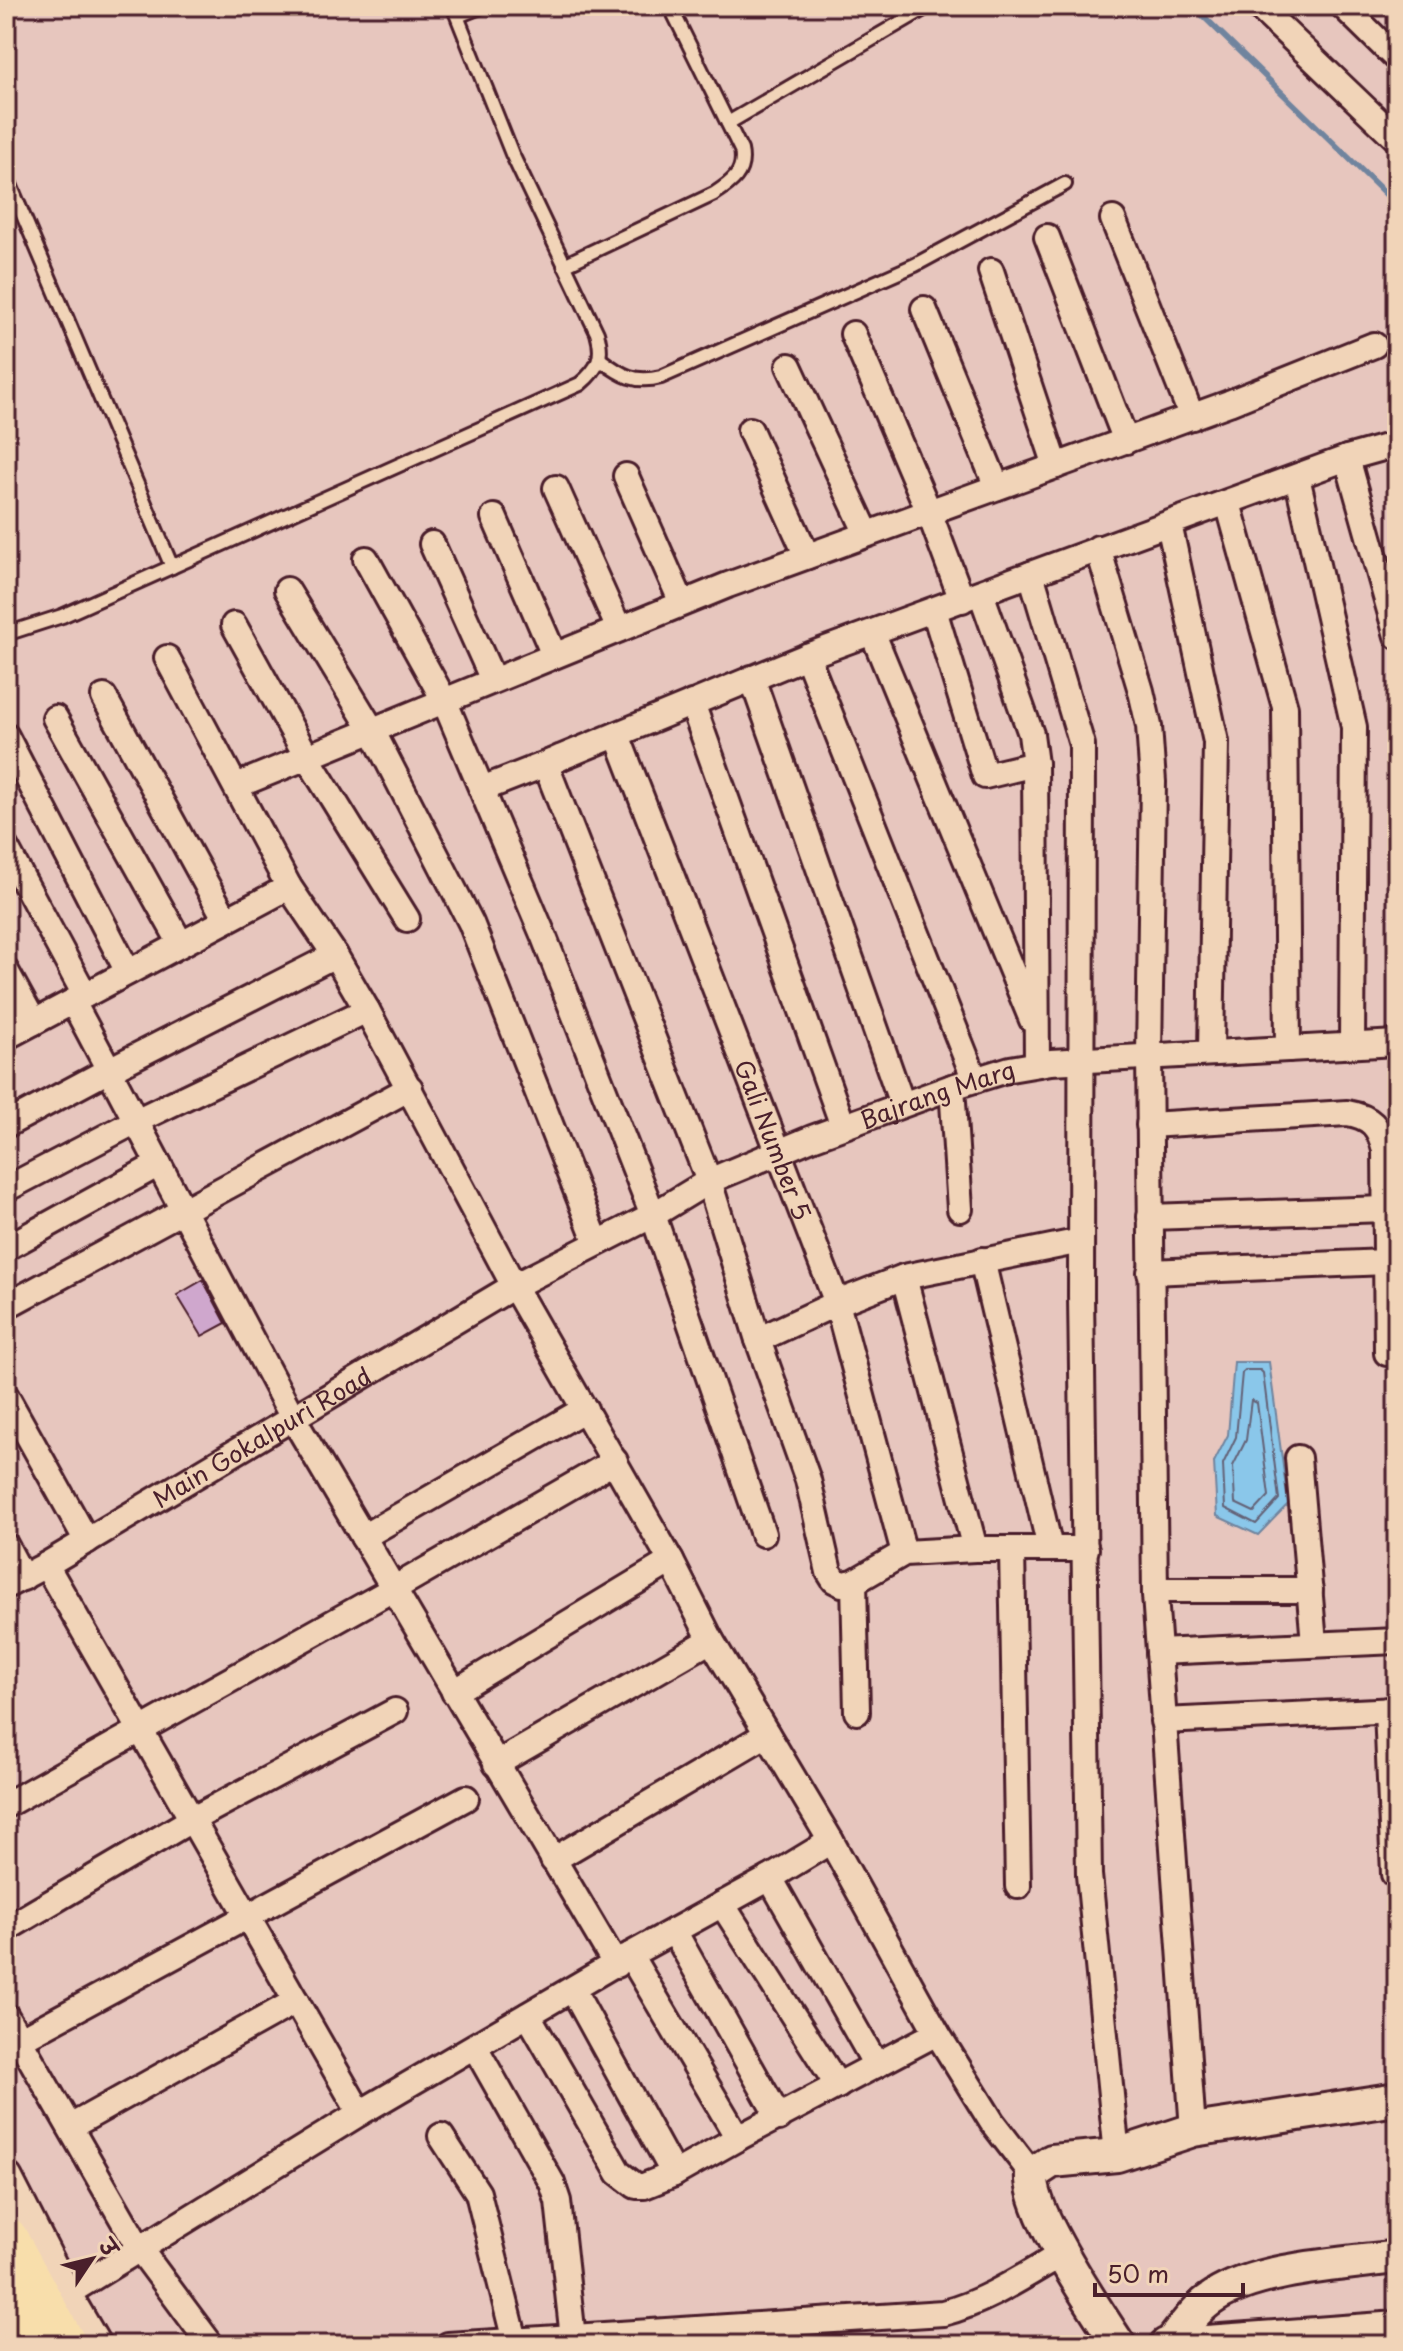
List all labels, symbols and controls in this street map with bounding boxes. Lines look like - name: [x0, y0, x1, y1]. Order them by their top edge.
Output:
- street label: Bajrang Marg: [855, 1051, 1019, 1137]
- street label: Gali Number 5: [726, 1054, 821, 1225]
- street label: Main Gokalpuri Road: [145, 1357, 378, 1516]
- north arrow: [52, 2219, 132, 2299]
- text: उ: [91, 2230, 129, 2264]
- scale bar: [1095, 2247, 1243, 2297]
- text: 50 m: [1107, 2255, 1169, 2291]

